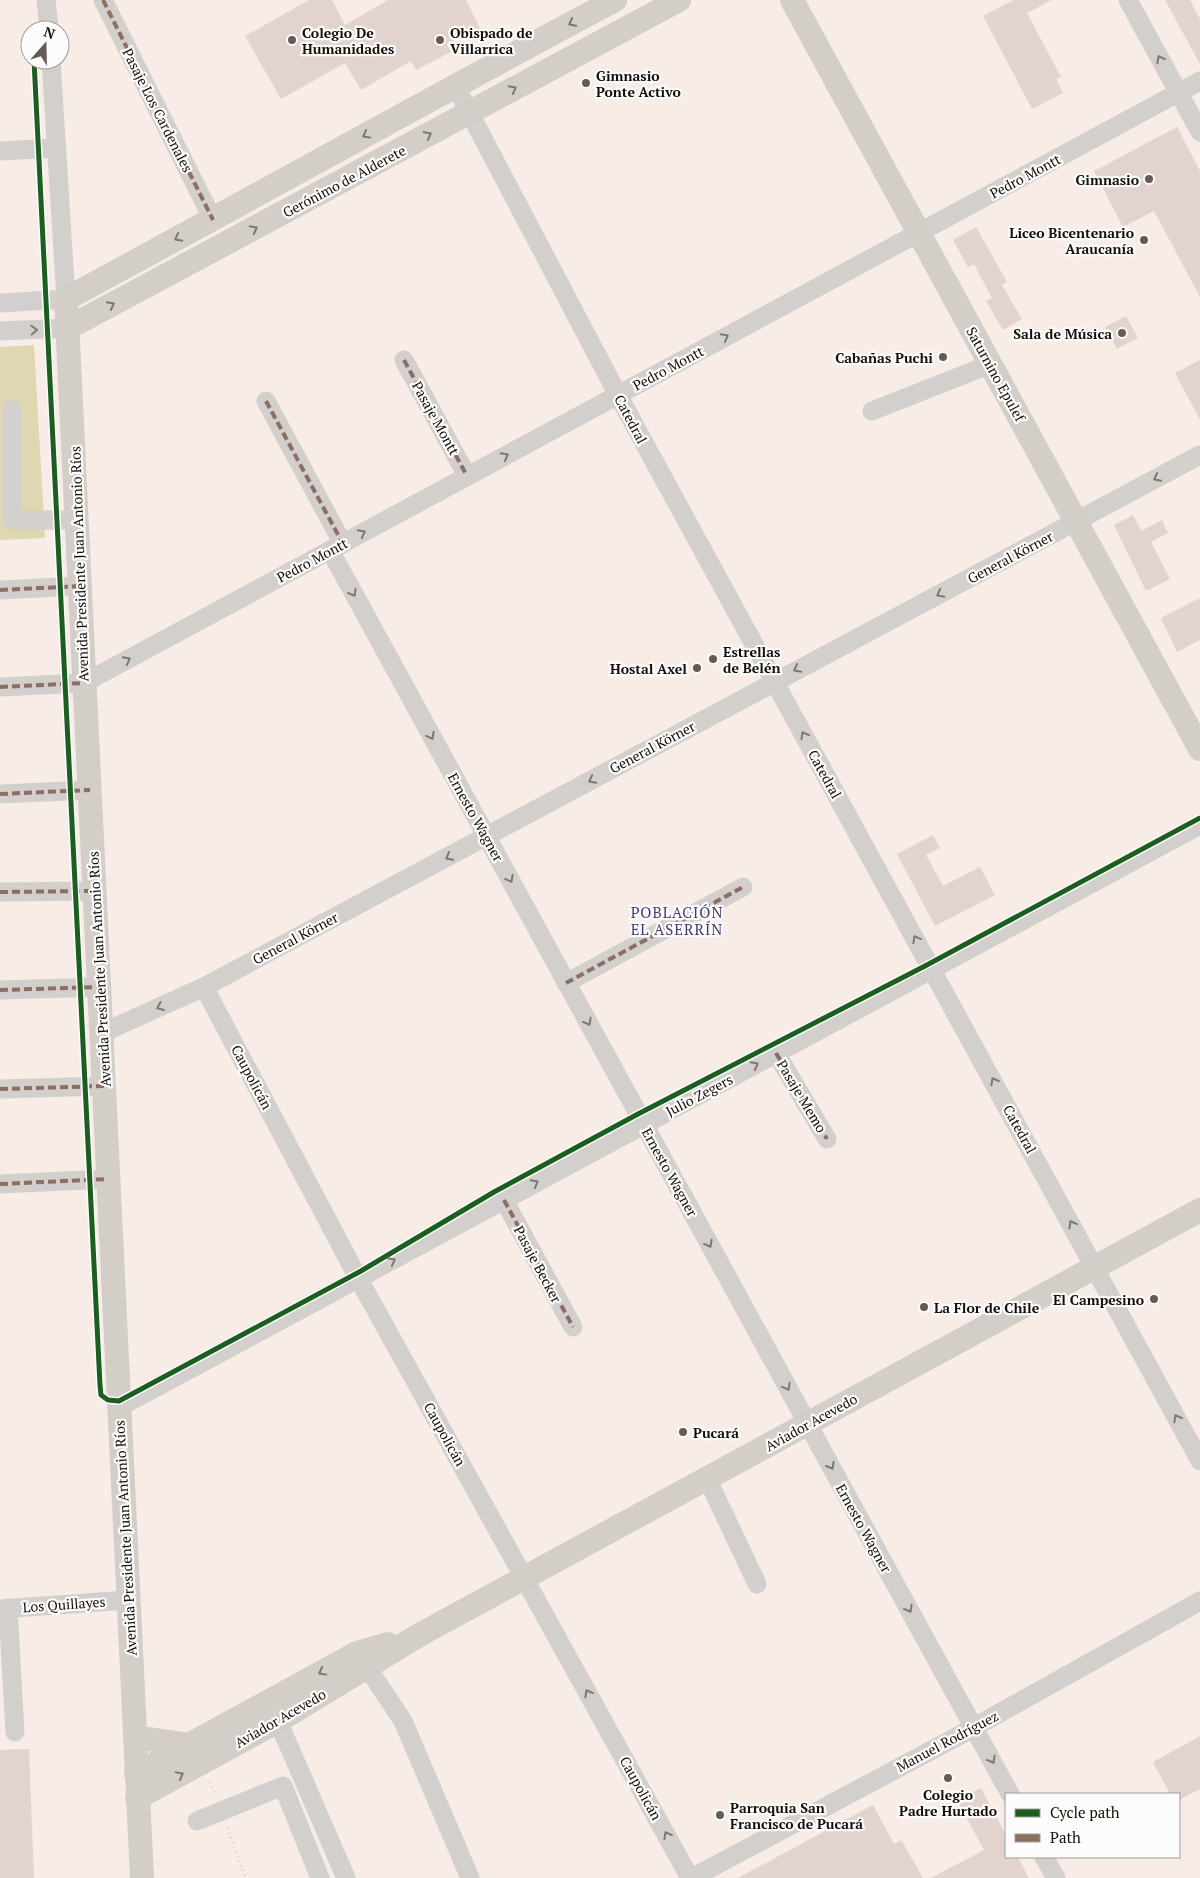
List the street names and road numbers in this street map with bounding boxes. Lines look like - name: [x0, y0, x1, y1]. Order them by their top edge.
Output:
- street label: Pasaje Los Cardenales: [118, 45, 198, 175]
- street label: Gerónimo de Alderete: [279, 141, 409, 221]
- street label: Pedro Montt: [986, 149, 1065, 203]
- street label: Saturnino Epulef: [962, 323, 1030, 426]
- street label: Pedro Montt: [629, 341, 708, 395]
- street label: Pasaje Montt: [408, 378, 464, 459]
- street label: Catedral: [610, 391, 652, 447]
- street label: Avenida Presidente Juan Antonio Ríos: [65, 446, 93, 682]
- street label: General Körner: [964, 526, 1057, 588]
- street label: Pedro Montt: [273, 533, 352, 587]
- street label: General Körner: [606, 716, 699, 778]
- street label: Catedral: [804, 746, 846, 802]
- street label: Ernesto Wagner: [444, 769, 509, 865]
- street label: Avenida Presidente Juan Antonio Ríos: [83, 851, 115, 1087]
- street label: General Körner: [249, 907, 342, 969]
- street label: Caupolicán: [227, 1042, 277, 1113]
- street label: Pasaje Memo: [773, 1056, 831, 1136]
- street label: Julio Zegers: [662, 1069, 736, 1121]
- street label: Catedral: [999, 1101, 1041, 1157]
- street label: Ernesto Wagner: [638, 1124, 703, 1220]
- street label: Pasaje Becker: [510, 1222, 567, 1306]
- street label: Aviador Acevedo: [762, 1389, 861, 1455]
- street label: Caupolicán: [420, 1399, 471, 1470]
- street label: Avenida Presidente Juan Antonio Ríos: [109, 1420, 141, 1656]
- street label: Ernesto Wagner: [832, 1480, 897, 1576]
- street label: Los Quillayes: [22, 1592, 106, 1616]
- street label: Aviador Acevedo: [231, 1684, 329, 1752]
- street label: Manuel Rodríguez: [893, 1706, 1002, 1776]
- street label: Caupolicán: [616, 1753, 667, 1824]

